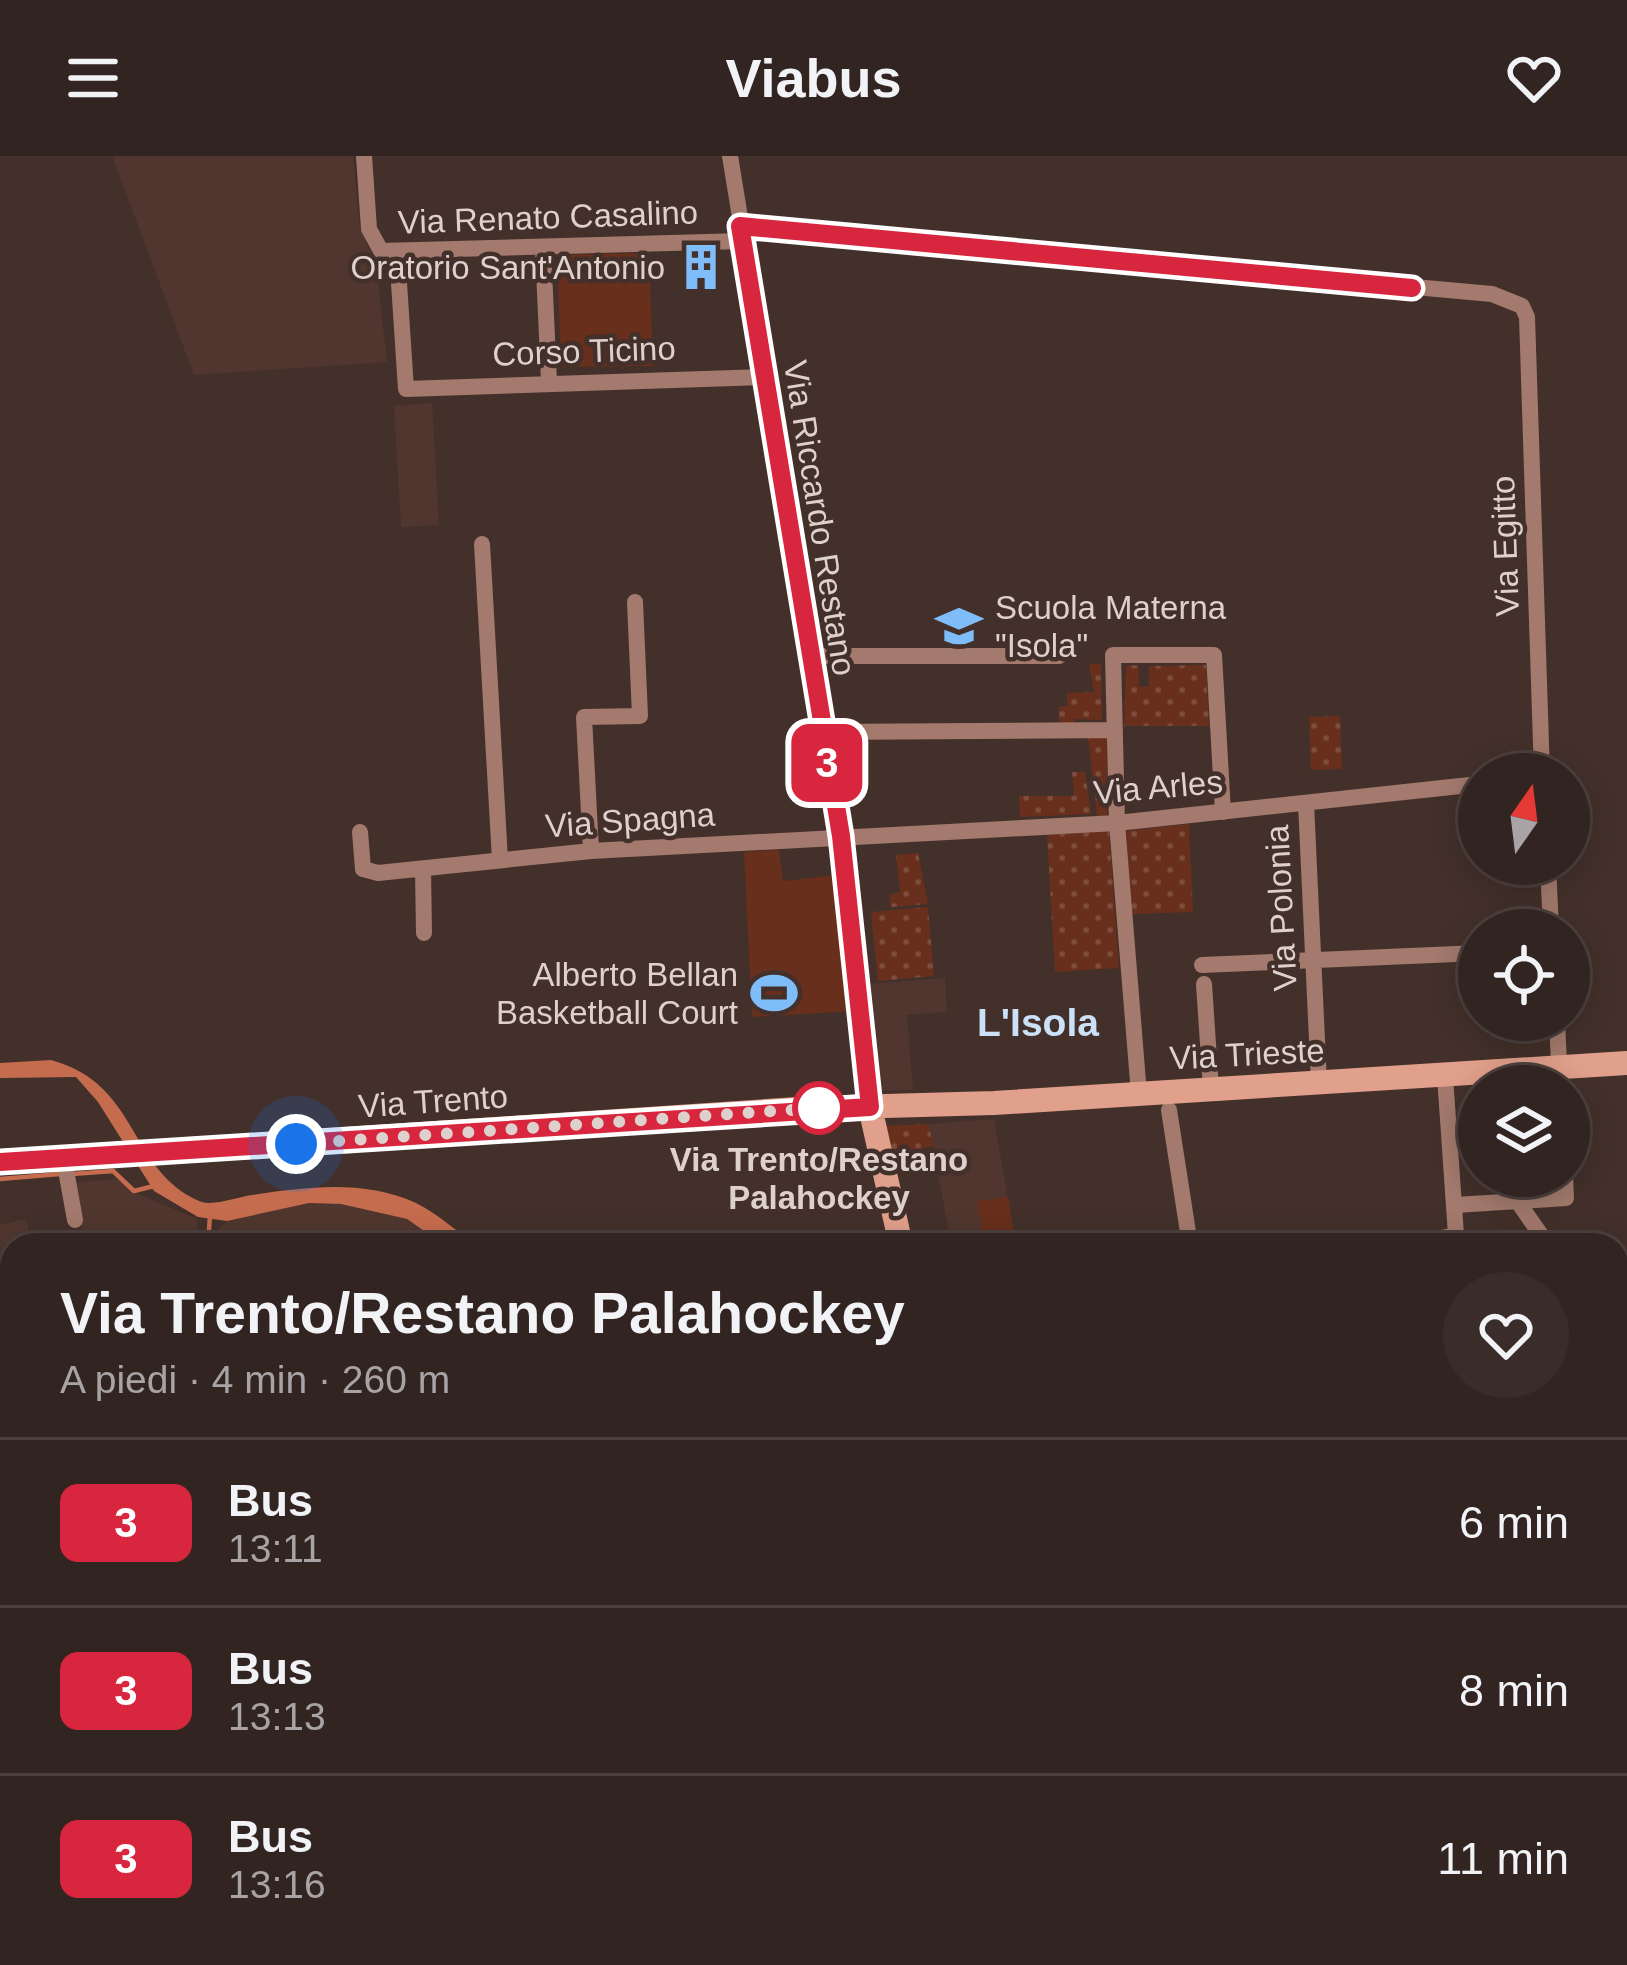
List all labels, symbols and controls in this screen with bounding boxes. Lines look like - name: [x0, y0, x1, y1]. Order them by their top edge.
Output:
- icon: menu: [60, 45, 126, 111]
- icon: heart: [1501, 45, 1567, 111]
- text: Viabus: [725, 48, 902, 108]
- street label: Via Renato Casalino: [397, 193, 699, 241]
- building icon: Oratorio Sant'Antonio: [676, 242, 726, 292]
- place label: Oratorio Sant'Antonio: [351, 249, 665, 286]
- street label: Corso Ticino: [492, 329, 676, 373]
- street label: Via Riccardo Restano: [777, 358, 863, 678]
- street label: Via Egitto: [1484, 475, 1526, 617]
- place label: Scuola Materna "Isola": [995, 589, 1227, 664]
- school or university icon: Scuola Materna "Isola": [934, 601, 984, 651]
- line badge: 3: [788, 724, 866, 802]
- text: 3: [815, 739, 839, 786]
- north arrow: [1458, 753, 1590, 885]
- map controls: [1458, 753, 1590, 1197]
- street label: Via Arles: [1092, 763, 1224, 811]
- street label: Via Spagna: [544, 796, 717, 844]
- street label: Via Polonia: [1258, 823, 1304, 992]
- button: locate: [1458, 909, 1590, 1041]
- place label: Alberto Bellan Basketball Court: [496, 956, 738, 1031]
- sports icon: Alberto Bellan Basketball Court: [749, 968, 799, 1018]
- district label: L'Isola: [977, 1001, 1099, 1044]
- street label: Via Trieste: [1168, 1031, 1326, 1077]
- button: layers: [1458, 1065, 1590, 1197]
- street label: Via Trento: [357, 1077, 509, 1125]
- marker: Via Trento/Restano Palahockey: [794, 1083, 844, 1133]
- your location: [266, 1114, 326, 1174]
- place label: Via Trento/Restano Palahockey: [670, 1141, 968, 1216]
- button: heart: [1443, 1272, 1569, 1398]
- text: Via Trento/Restano Palahockey: [60, 1281, 905, 1345]
- text: A piedi · 4 min · 260 m: [60, 1358, 450, 1401]
- text: Bus: [228, 1475, 313, 1526]
- text: 6 min: [1459, 1497, 1569, 1548]
- text: 3: [114, 1499, 138, 1546]
- text: 13:11: [228, 1527, 323, 1570]
- text: Bus: [228, 1643, 313, 1694]
- text: 8 min: [1459, 1665, 1569, 1716]
- text: 3: [114, 1667, 138, 1714]
- text: 13:13: [228, 1695, 326, 1738]
- text: Bus: [228, 1811, 313, 1862]
- text: 11 min: [1437, 1833, 1569, 1884]
- text: 3: [114, 1835, 138, 1882]
- text: 13:16: [228, 1863, 326, 1906]

